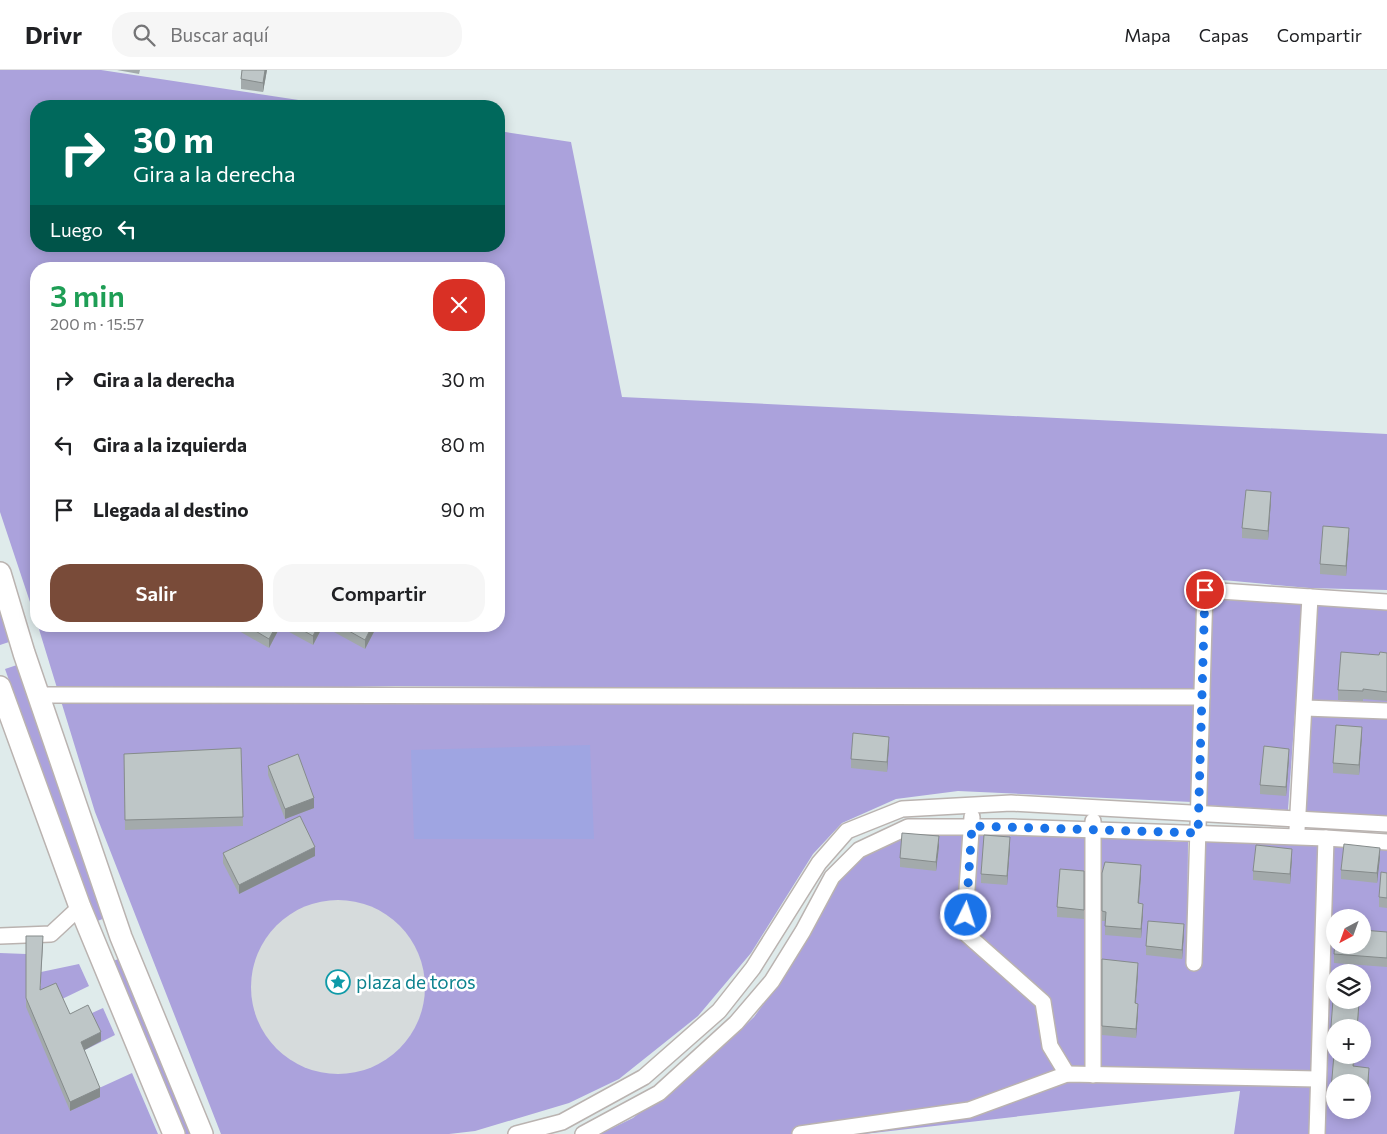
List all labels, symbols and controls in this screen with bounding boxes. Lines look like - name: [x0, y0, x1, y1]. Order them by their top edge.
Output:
- search box: [112, 12, 462, 57]
- text: Drivr: [25, 20, 82, 49]
- icon: search: [130, 21, 158, 49]
- text: Buscar aquí: [170, 23, 269, 46]
- text: Mapa: [1124, 24, 1171, 46]
- text: Capas: [1199, 24, 1249, 46]
- text: Compartir: [1277, 24, 1362, 46]
- text: 30 m: [133, 117, 214, 160]
- icon: right: [50, 120, 115, 185]
- text: Gira a la derecha: [133, 160, 295, 187]
- icon: left: [113, 215, 141, 243]
- text: Luego: [50, 218, 103, 241]
- text: 3 min: [50, 276, 125, 313]
- button: close: [433, 279, 485, 331]
- text: 200 m · 15:57: [50, 314, 144, 333]
- icon: right: [50, 366, 78, 394]
- text: Gira a la derecha: [93, 368, 235, 391]
- text: 30 m: [442, 368, 485, 391]
- icon: left: [50, 431, 78, 459]
- text: Gira a la izquierda: [93, 433, 247, 456]
- text: 80 m: [441, 433, 485, 456]
- icon: arrive: [50, 496, 78, 524]
- text: Llegada al destino: [93, 498, 249, 521]
- text: 90 m: [441, 498, 485, 521]
- button: Salir: [50, 564, 263, 622]
- button: Compartir: [273, 564, 485, 622]
- pin: [1184, 569, 1226, 611]
- icon: arrive: [1191, 576, 1219, 604]
- position arrow: [939, 888, 991, 940]
- north arrow: [1326, 909, 1371, 954]
- map controls: [1326, 909, 1371, 1119]
- button: layers: [1326, 964, 1371, 1009]
- place icon: plaza de toros: [325, 969, 351, 995]
- place label: plaza de toros: [356, 970, 476, 993]
- button: +: [1326, 1019, 1371, 1064]
- button: −: [1326, 1074, 1371, 1119]

